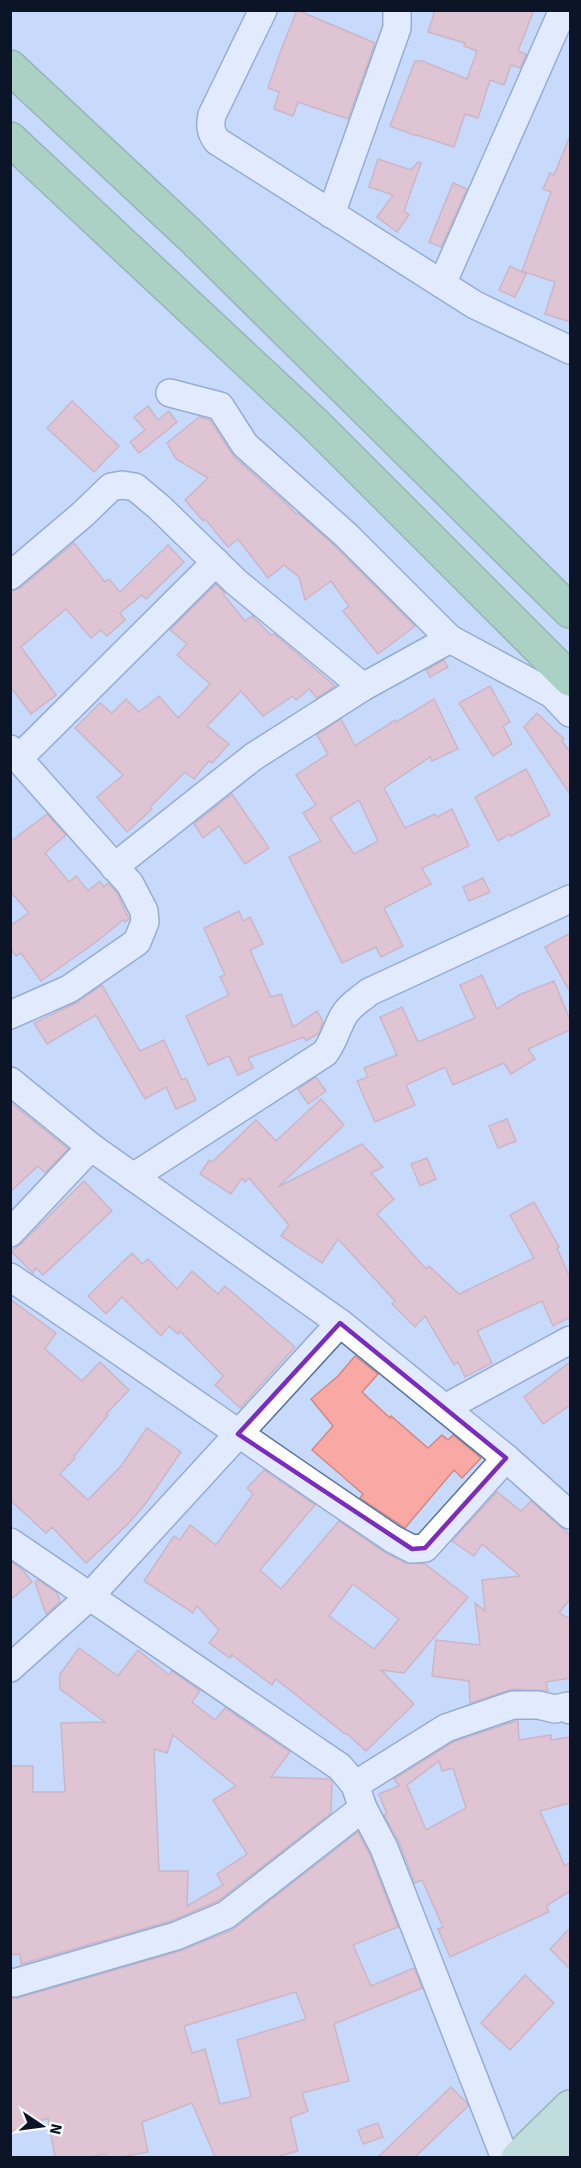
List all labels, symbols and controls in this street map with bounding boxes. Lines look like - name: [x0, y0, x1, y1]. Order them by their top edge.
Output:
- north arrow: [12, 2096, 72, 2156]
- text: N: [44, 2121, 68, 2137]

